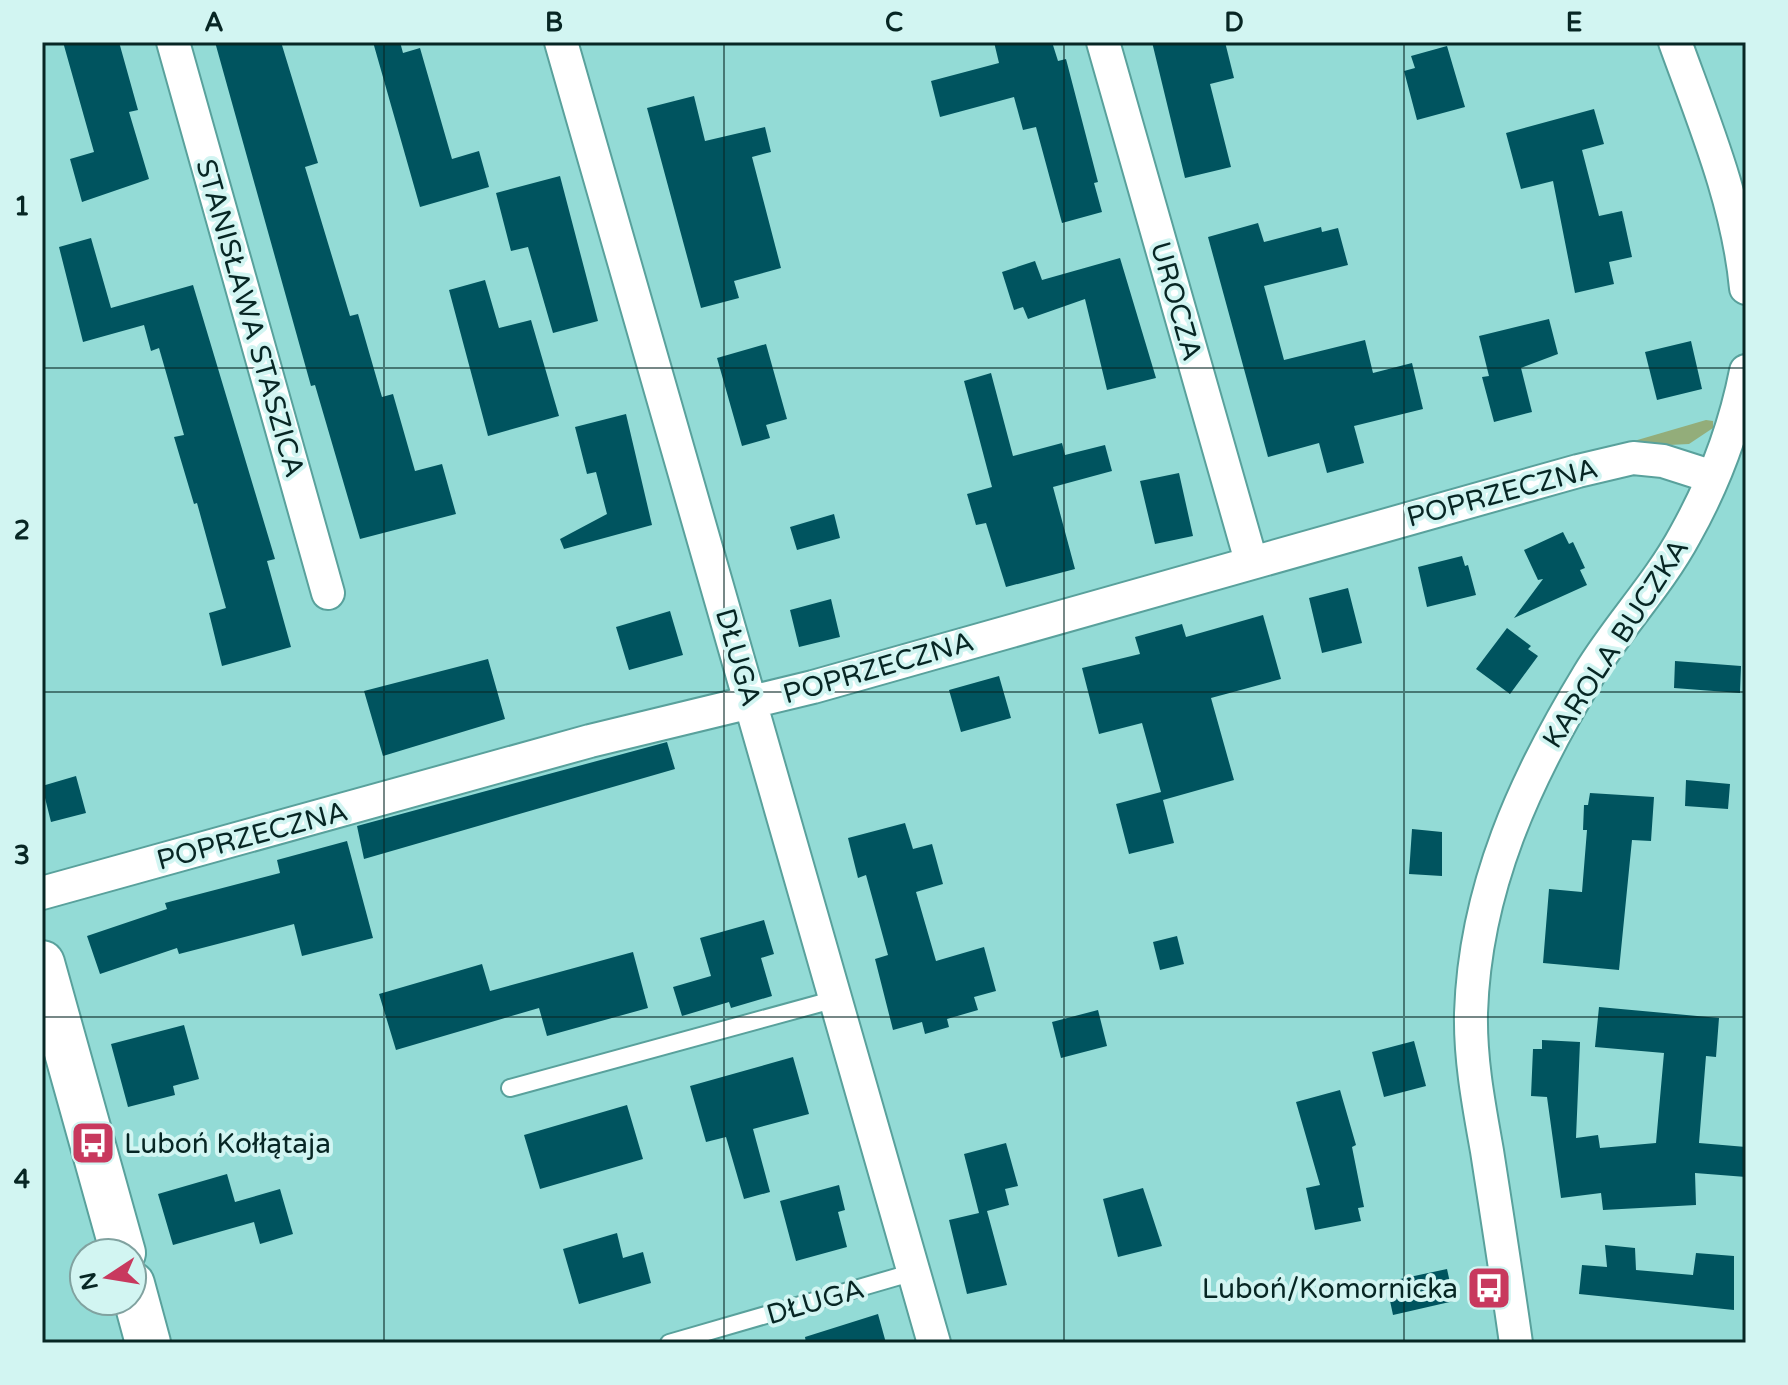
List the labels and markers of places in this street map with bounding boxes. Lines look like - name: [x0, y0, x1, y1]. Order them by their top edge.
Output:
- bus stop icon: Luboń Kołłątaja: [69, 1119, 117, 1167]
- place label: Luboń Kołłątaja: [124, 1127, 331, 1161]
- bus stop icon: Luboń/Komornicka: [1465, 1264, 1513, 1312]
- place label: Luboń/Komornicka: [1202, 1272, 1458, 1306]

